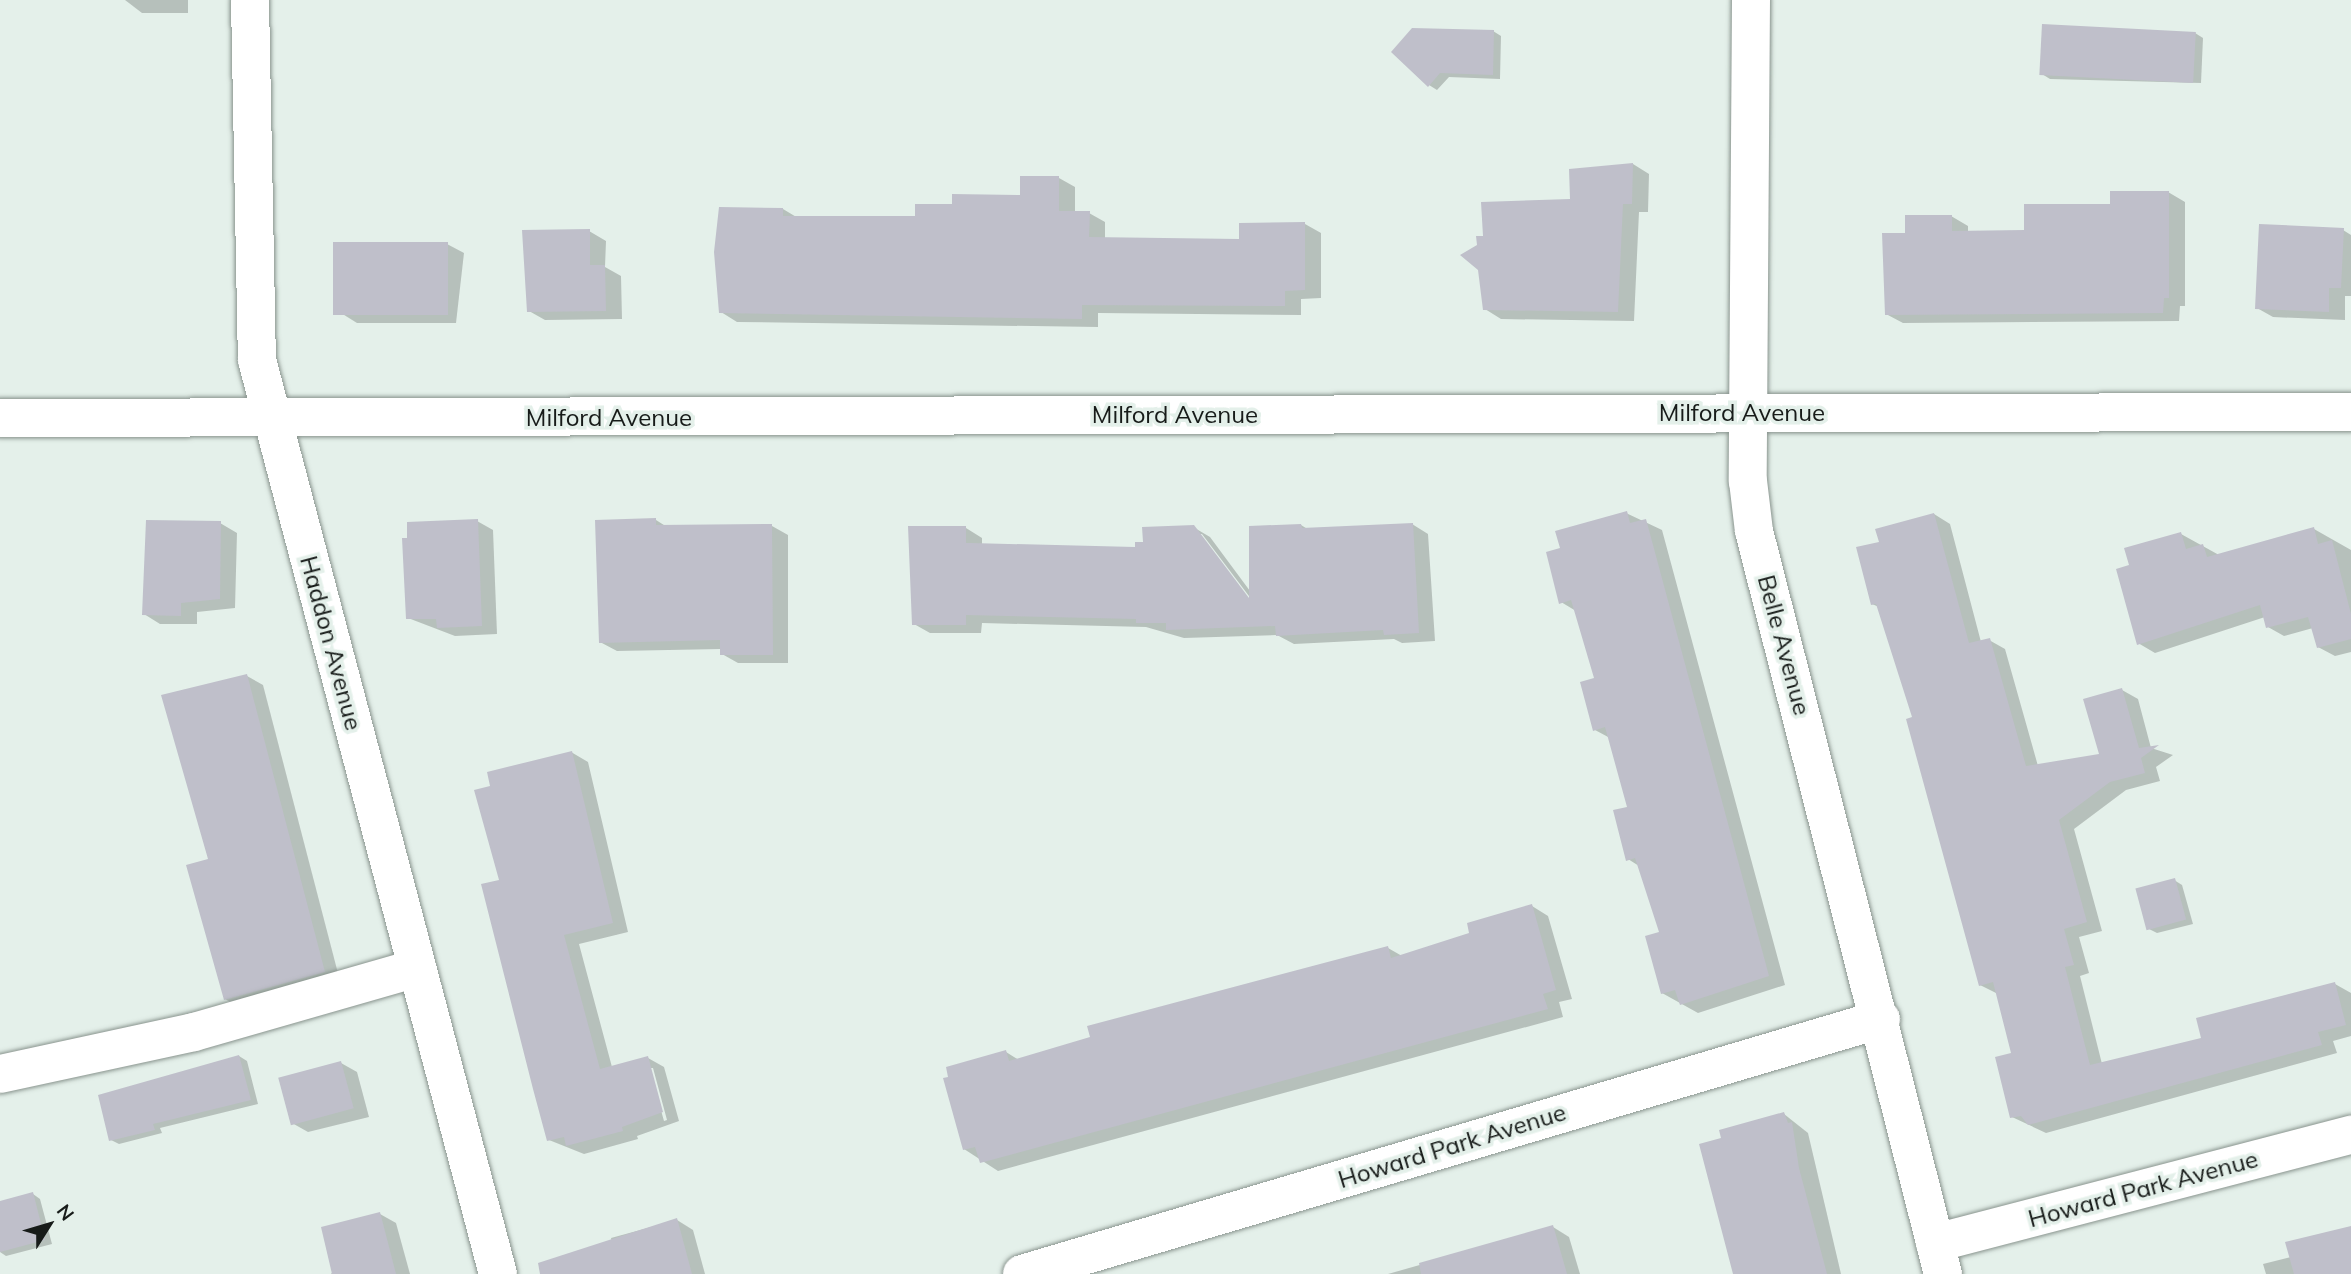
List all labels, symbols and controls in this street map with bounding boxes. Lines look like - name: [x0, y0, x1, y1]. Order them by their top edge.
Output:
- street label: Milford Avenue: [1659, 399, 1825, 427]
- street label: Milford Avenue: [1092, 401, 1258, 429]
- street label: Milford Avenue: [526, 404, 692, 432]
- street label: Haddon Avenue: [294, 553, 368, 733]
- street label: Belle Avenue: [1751, 572, 1817, 718]
- street label: Howard Park Avenue: [1335, 1098, 1569, 1194]
- street label: Howard Park Avenue: [2025, 1144, 2261, 1234]
- north arrow: [14, 1190, 84, 1260]
- text: N: [52, 1199, 80, 1225]

